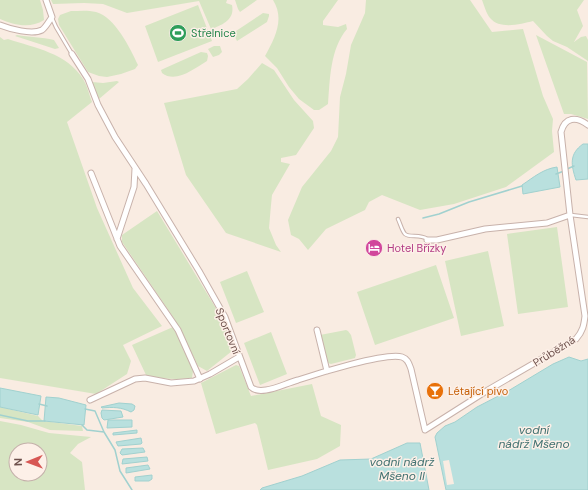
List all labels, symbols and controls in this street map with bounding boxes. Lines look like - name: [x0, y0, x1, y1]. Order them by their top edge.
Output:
- sports icon: Střelnice: [168, 23, 188, 43]
- place label: Střelnice: [191, 26, 236, 40]
- hotel icon: Hotel Břízky: [364, 238, 384, 258]
- place label: Hotel Břízky: [387, 241, 446, 255]
- street label: Sportovní: [212, 306, 244, 357]
- street label: Průběžná: [530, 333, 578, 369]
- bar icon: Létající pivo: [425, 381, 445, 401]
- place label: Létající pivo: [448, 384, 508, 398]
- water label: vodní nádrž Mšeno: [498, 422, 570, 452]
- north arrow: [8, 442, 48, 482]
- water label: vodní nádrž Mšeno II: [370, 454, 435, 484]
- text: N: [11, 458, 25, 466]

